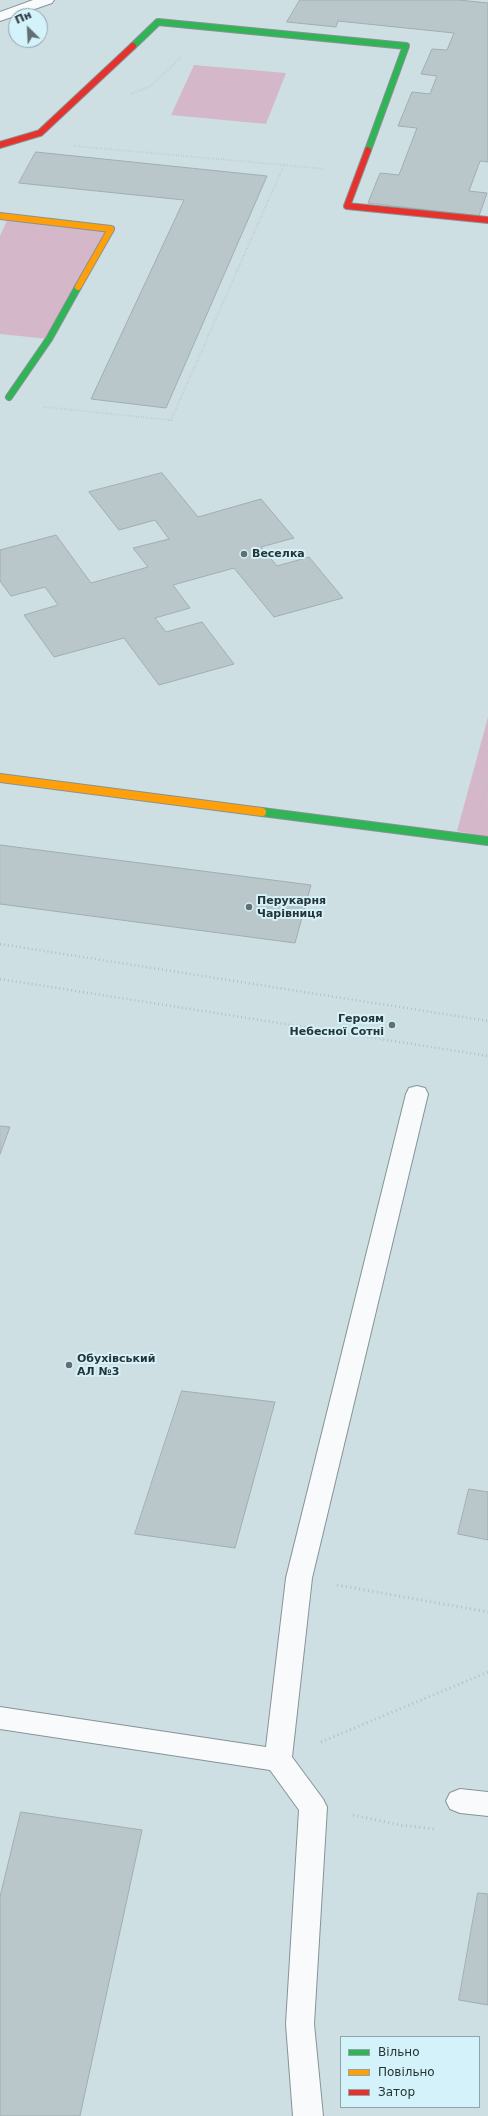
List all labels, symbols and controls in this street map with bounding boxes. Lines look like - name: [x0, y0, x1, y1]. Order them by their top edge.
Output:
- north arrow: [8, 8, 48, 48]
- text: Пн: [13, 8, 34, 27]
- place label: Веселка: [252, 547, 305, 561]
- marker: Веселка: [239, 549, 249, 559]
- place label: Перукарня Чарівниця: [257, 894, 326, 920]
- marker: Перукарня Чарівниця: [244, 902, 254, 912]
- place label: Героям Небесної Сотні: [290, 1012, 384, 1038]
- marker: Героям Небесної Сотні: [387, 1020, 397, 1030]
- place label: Обухівський АЛ №3: [77, 1352, 155, 1378]
- marker: Обухівський АЛ №3: [64, 1360, 74, 1370]
- legend: [340, 2036, 480, 2108]
- text: Вільно: [378, 2045, 420, 2059]
- text: Повільно: [378, 2065, 435, 2079]
- text: Затор: [378, 2085, 415, 2099]

